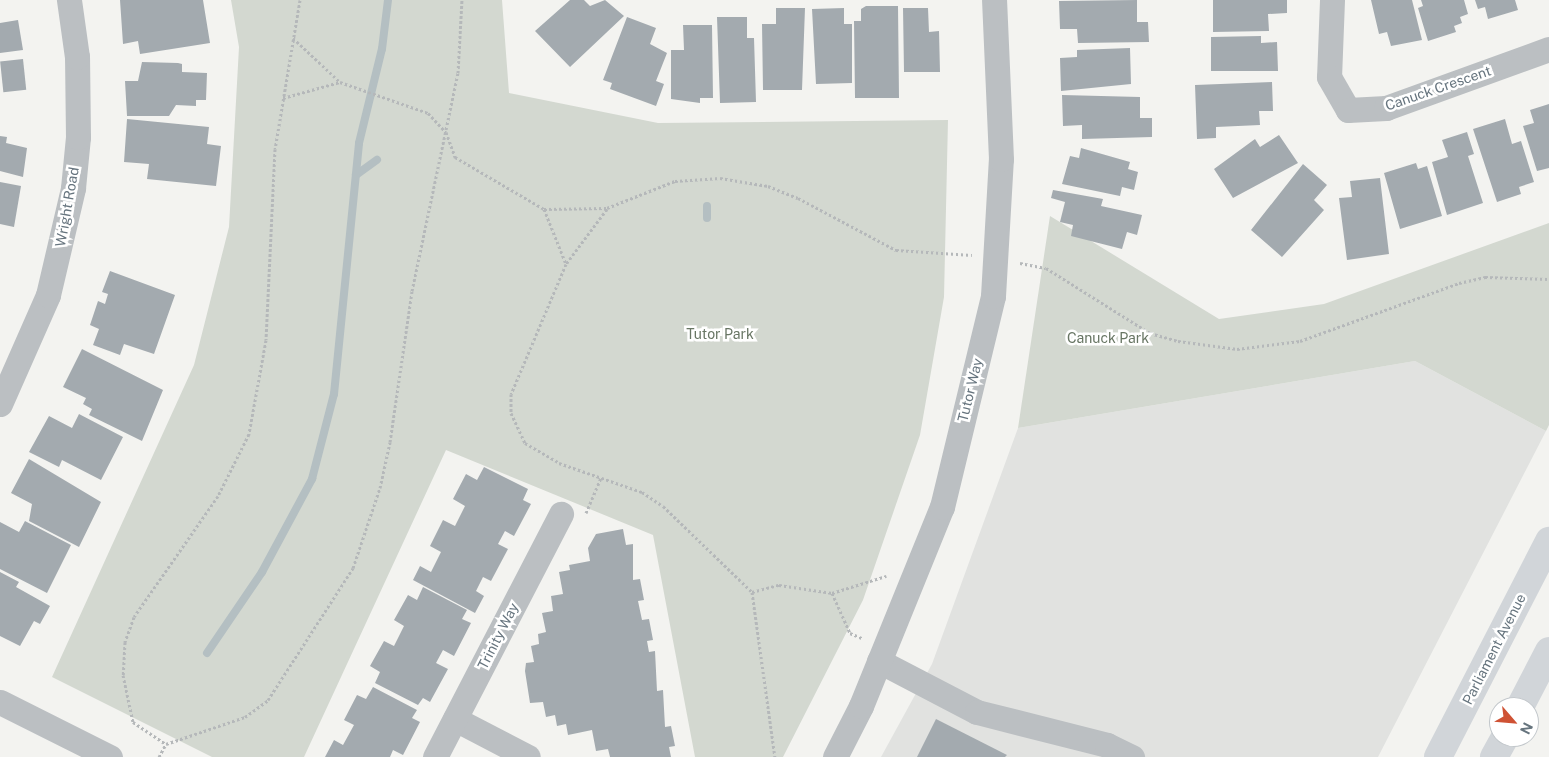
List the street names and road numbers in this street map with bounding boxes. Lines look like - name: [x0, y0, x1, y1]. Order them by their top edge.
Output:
- street label: Canuck Crescent: [1383, 62, 1493, 114]
- street label: Wright Road: [52, 166, 82, 248]
- street label: Tutor Way: [954, 356, 986, 424]
- street label: Parliament Avenue: [1459, 591, 1529, 707]
- street label: Trinity Way: [474, 600, 522, 672]

